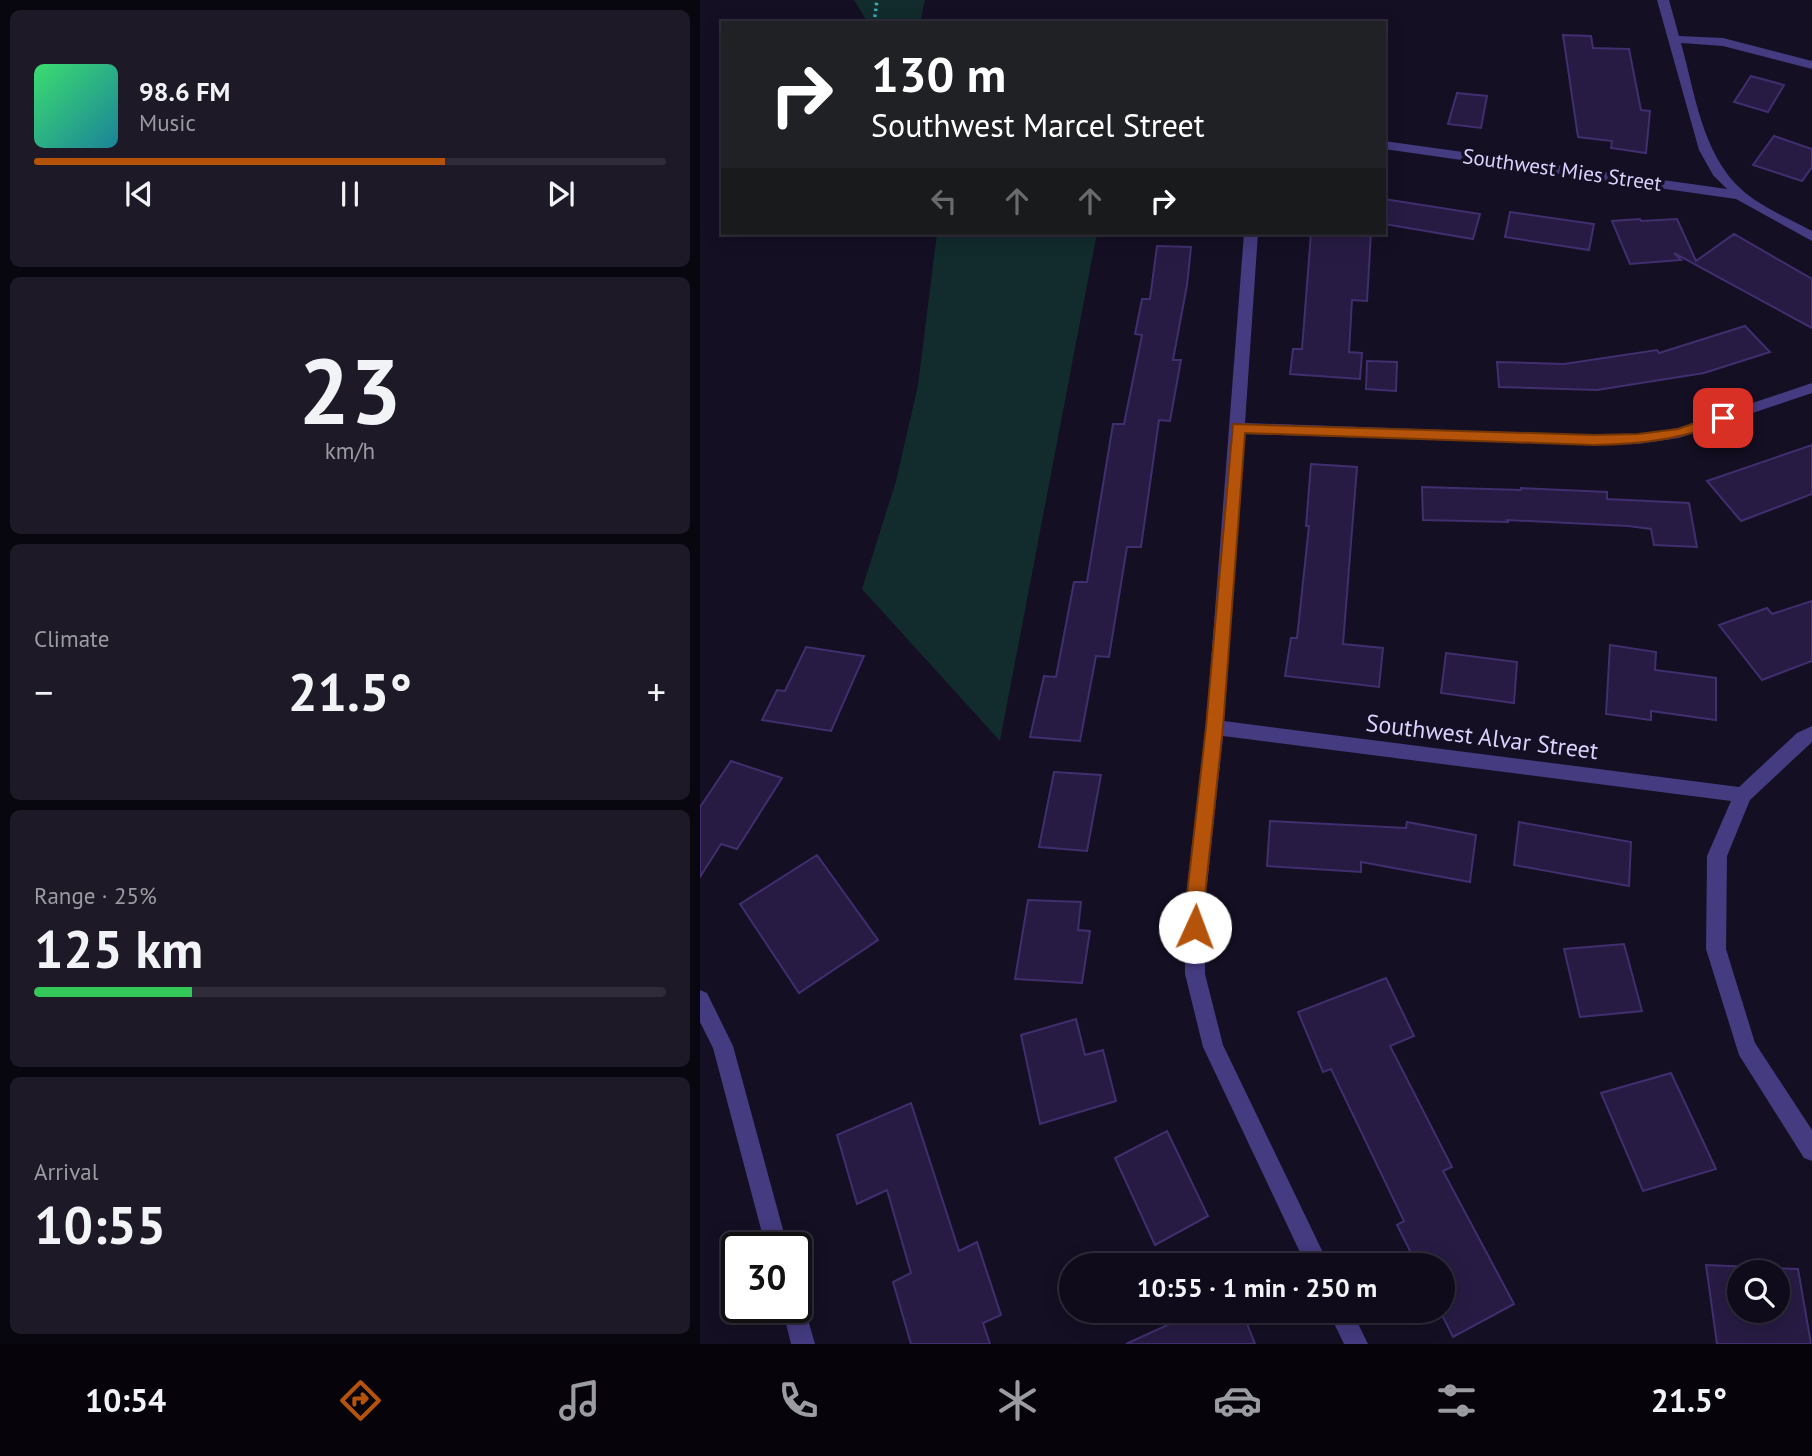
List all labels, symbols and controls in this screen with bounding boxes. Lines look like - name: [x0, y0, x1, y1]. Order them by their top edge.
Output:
- text: 130 m: [871, 42, 1006, 106]
- icon: right: [756, 49, 847, 140]
- text: 98.6 FM: [139, 75, 230, 108]
- text: Southwest Marcel Street: [871, 104, 1205, 146]
- text: Music: [139, 108, 196, 137]
- street label: Southwest Mies Street: [1461, 142, 1663, 197]
- icon: previous: [120, 175, 158, 213]
- icon: pause: [331, 175, 369, 213]
- icon: next: [542, 175, 580, 213]
- icon: left: [925, 182, 963, 220]
- icon: ahead: [998, 182, 1036, 220]
- icon: ahead: [1071, 182, 1109, 220]
- icon: right: [1144, 182, 1182, 220]
- text: 23: [298, 331, 402, 449]
- pin: [1693, 388, 1753, 448]
- icon: arrive: [1704, 399, 1742, 437]
- text: km/h: [325, 436, 375, 465]
- text: Climate: [34, 624, 109, 653]
- text: 21.5°: [288, 658, 412, 725]
- text: −: [34, 667, 53, 716]
- text: +: [647, 667, 666, 716]
- street label: Southwest Alvar Street: [1364, 707, 1600, 766]
- text: Range · 25%: [34, 881, 157, 910]
- position arrow: [1158, 890, 1232, 964]
- text: 125 km: [34, 915, 203, 982]
- text: Arrival: [34, 1157, 98, 1186]
- text: 10:55: [34, 1191, 166, 1258]
- speed limit sign: 30: [721, 1232, 812, 1323]
- map controls: [1727, 1260, 1790, 1323]
- button: search: [1727, 1260, 1790, 1323]
- text: 10:55 · 1 min · 250 m: [1137, 1271, 1377, 1304]
- icon: directions: [336, 1376, 385, 1425]
- icon: music: [555, 1376, 604, 1425]
- icon: phone: [774, 1376, 823, 1425]
- icon: climate: [993, 1376, 1042, 1425]
- icon: car: [1213, 1376, 1262, 1425]
- icon: filters: [1432, 1376, 1481, 1425]
- text: 10:54: [85, 1379, 166, 1421]
- text: 21.5°: [1651, 1379, 1727, 1421]

